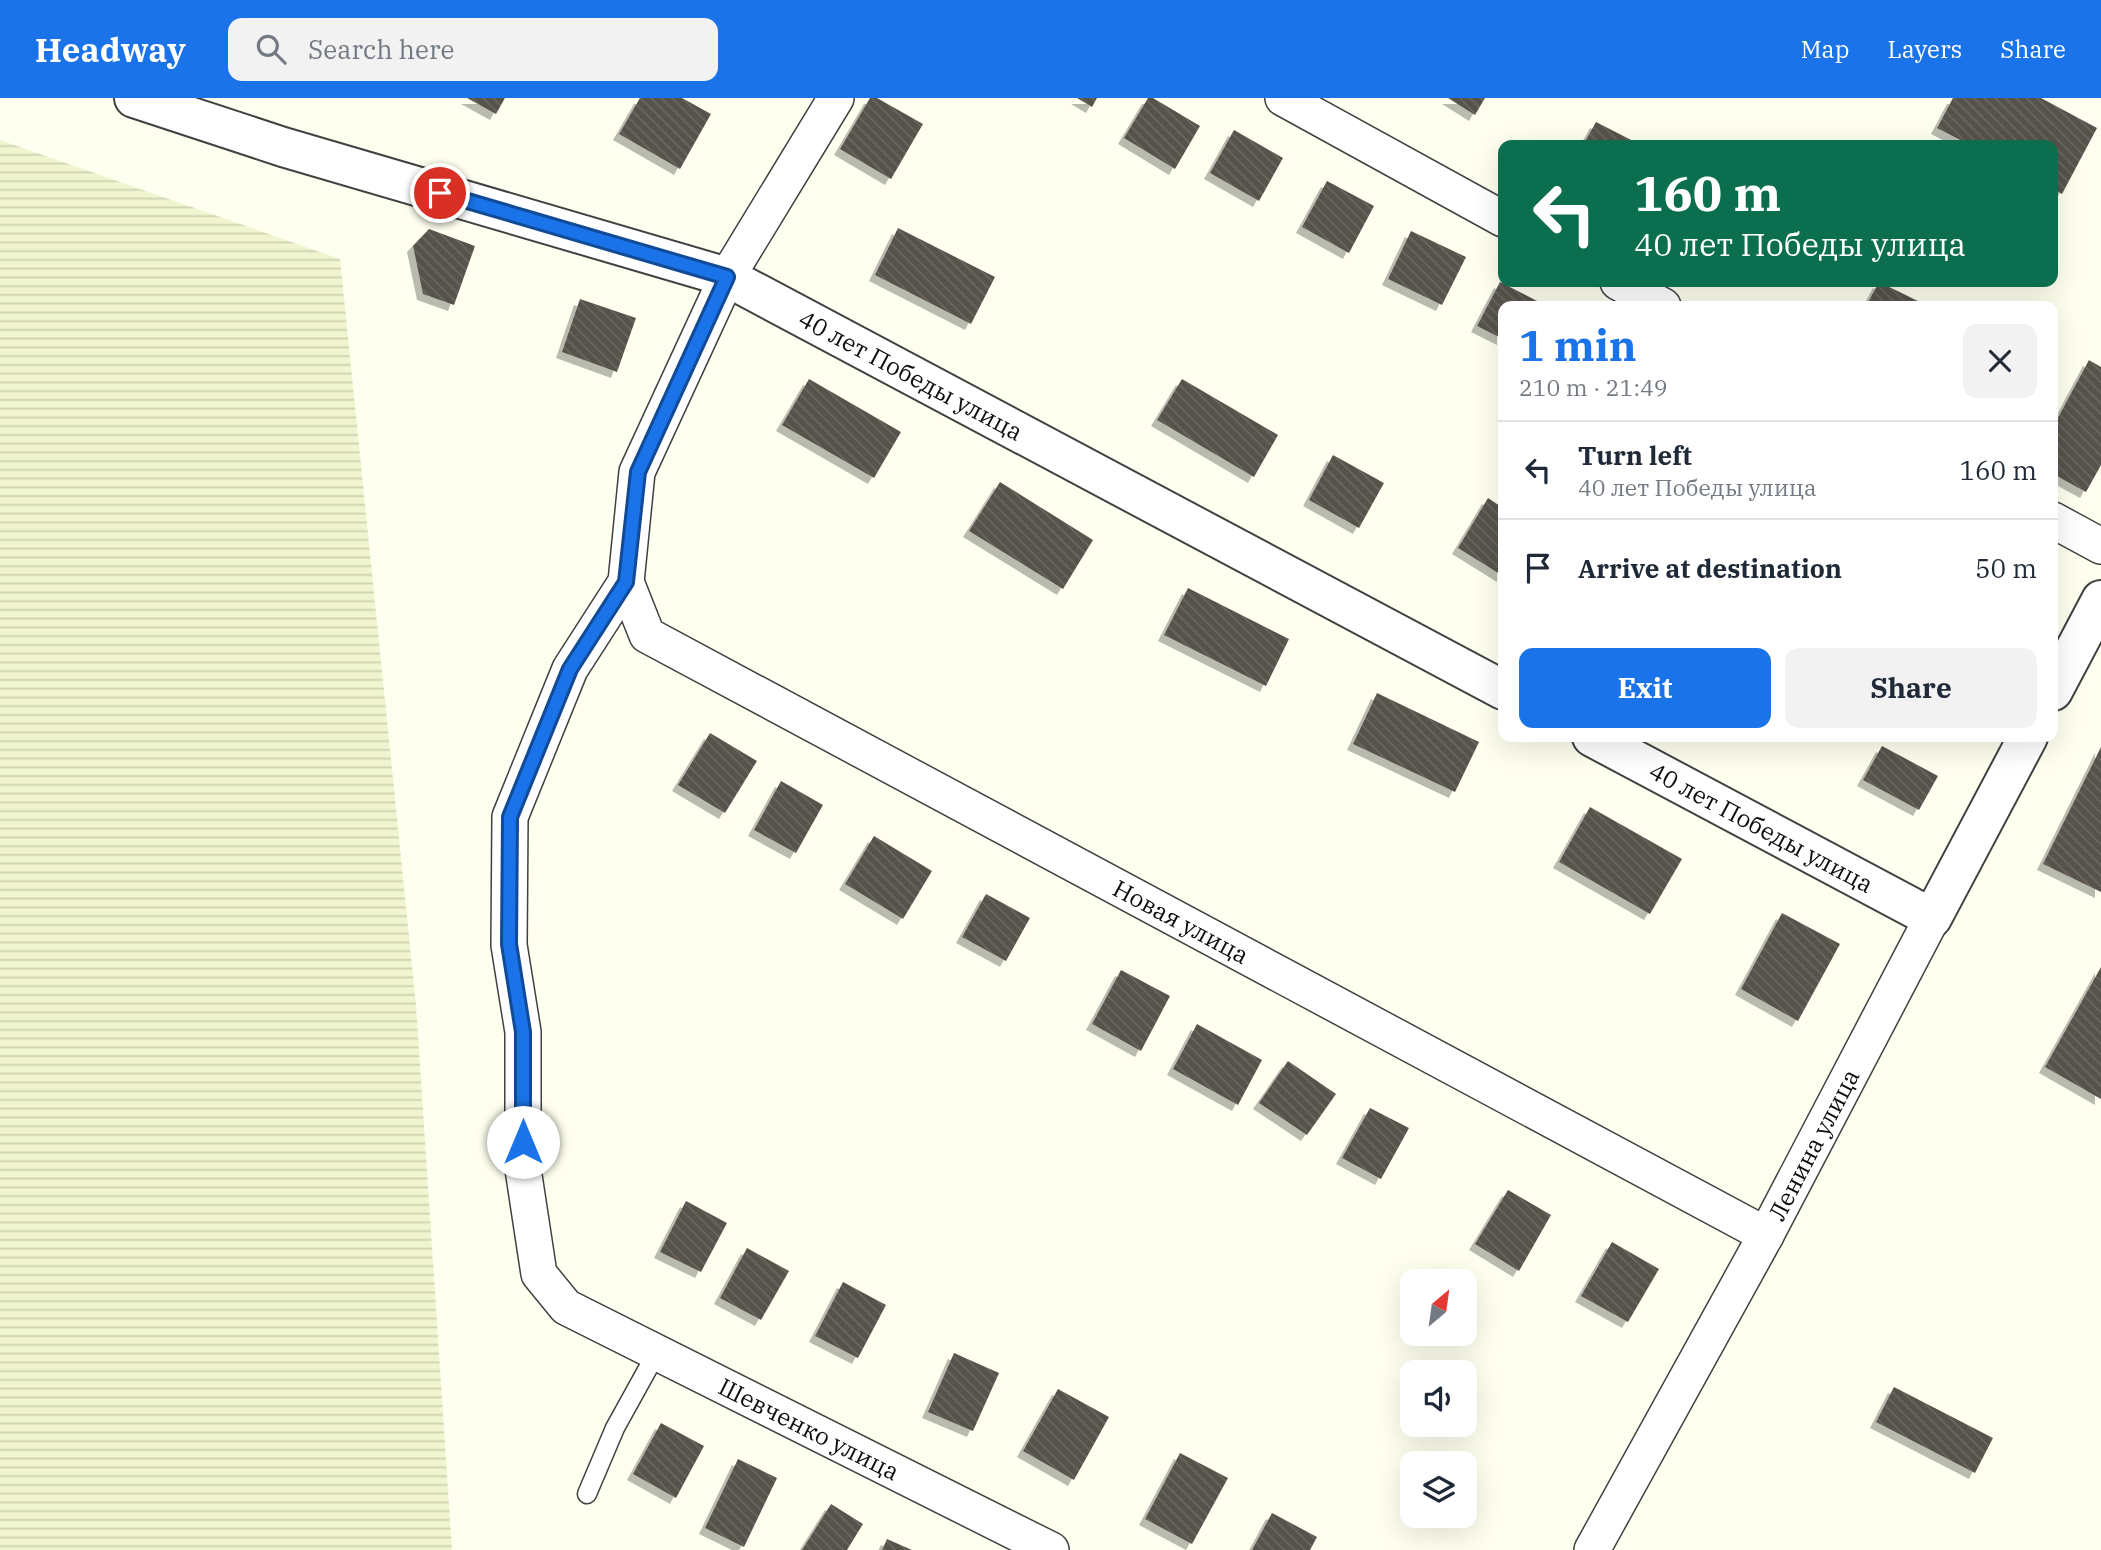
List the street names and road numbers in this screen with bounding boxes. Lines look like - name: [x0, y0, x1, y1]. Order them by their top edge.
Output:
- street label: 40 лет Победы улица: [794, 302, 1029, 448]
- street label: 40 лет Победы улица: [1644, 755, 1879, 900]
- street label: Новая улица: [1108, 872, 1255, 971]
- street label: Ленина улица: [1761, 1063, 1866, 1226]
- street label: Шевченко улица: [713, 1370, 905, 1487]

